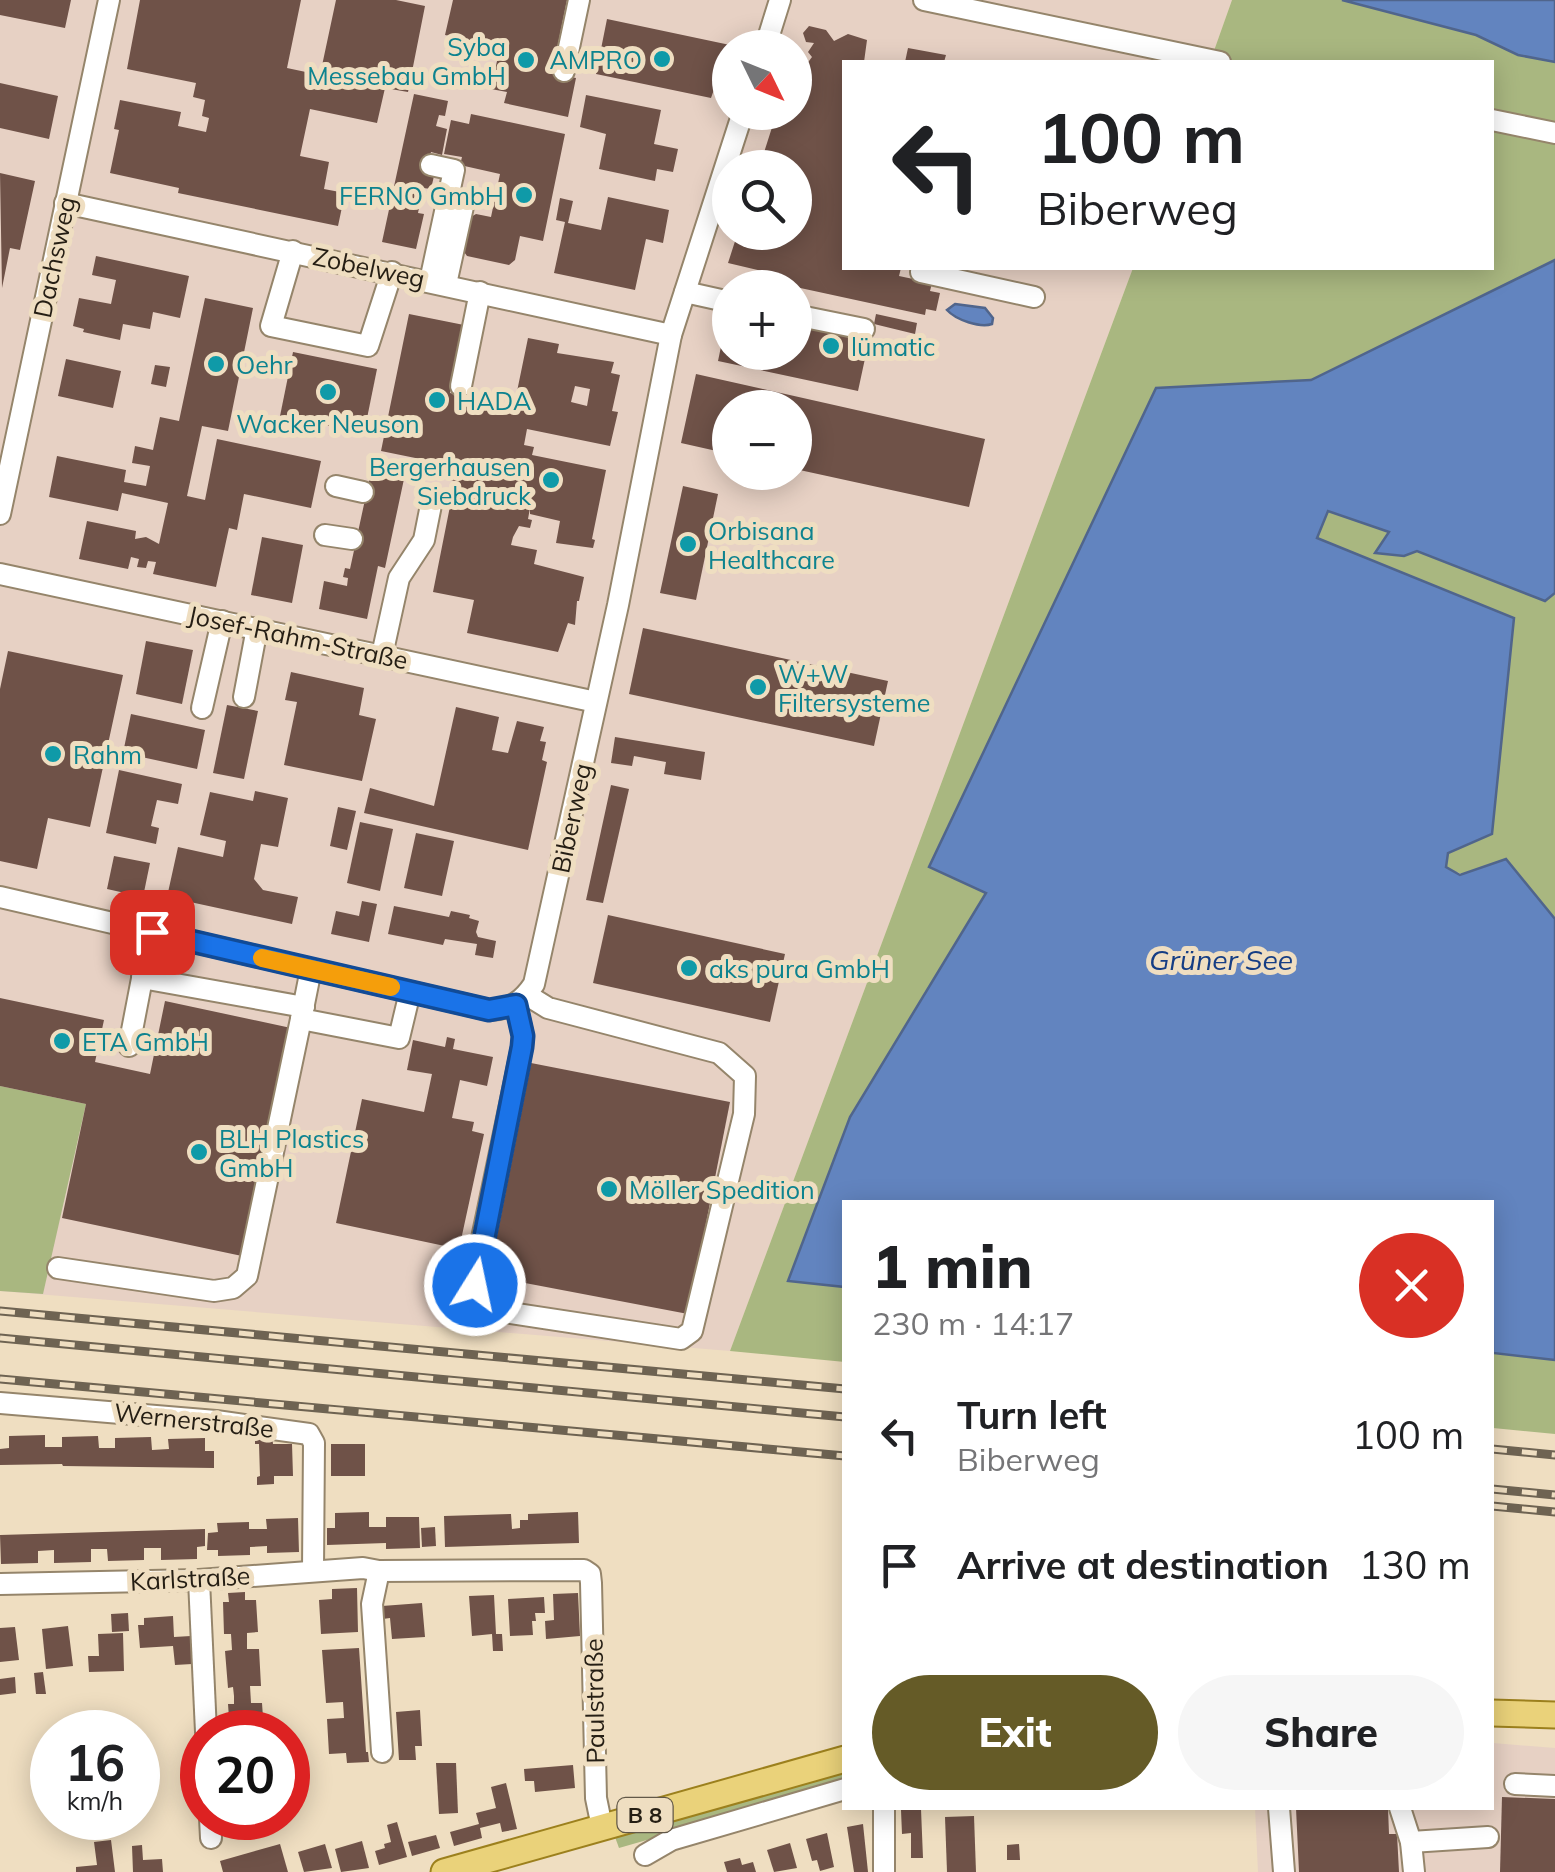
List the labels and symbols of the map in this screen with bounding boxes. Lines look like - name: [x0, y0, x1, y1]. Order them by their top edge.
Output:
- north arrow: [712, 30, 812, 130]
- place label: Syba Messebau GmbH: [307, 31, 506, 91]
- place label: AMPRO: [549, 44, 642, 75]
- marker: AMPRO: [651, 48, 673, 70]
- marker: Syba Messebau GmbH: [515, 49, 537, 71]
- place label: FERNO GmbH: [339, 180, 504, 211]
- marker: FERNO GmbH: [513, 184, 535, 206]
- street label: Dachsweg: [26, 194, 82, 320]
- street label: Zobelweg: [310, 240, 428, 294]
- place label: lümatic: [851, 331, 935, 362]
- marker: lümatic: [820, 335, 842, 357]
- place label: Oehr: [236, 349, 293, 380]
- marker: Oehr: [205, 353, 227, 375]
- marker: Wacker Neuson: [317, 381, 339, 403]
- place label: HADA: [457, 385, 531, 416]
- marker: HADA: [426, 389, 448, 411]
- place label: Wacker Neuson: [236, 408, 420, 439]
- place label: Bergerhausen Siebdruck: [369, 451, 532, 511]
- marker: Bergerhausen Siebdruck: [540, 469, 562, 491]
- place label: Orbisana Healthcare: [708, 515, 835, 575]
- marker: Orbisana Healthcare: [677, 533, 699, 555]
- street label: Josef-Rahm-Straße: [185, 599, 411, 675]
- place label: W+W Filtersysteme: [778, 658, 930, 718]
- marker: W+W Filtersysteme: [747, 676, 769, 698]
- place label: Rahm: [73, 739, 142, 770]
- marker: Rahm: [42, 743, 64, 765]
- street label: Biberweg: [544, 760, 598, 876]
- pin: [110, 890, 195, 975]
- water label: Grüner See: [1149, 942, 1293, 977]
- place label: aks pura GmbH: [709, 953, 890, 984]
- marker: aks pura GmbH: [678, 957, 700, 979]
- place label: ETA GmbH: [82, 1026, 209, 1057]
- marker: ETA GmbH: [51, 1030, 73, 1052]
- place label: BLH Plastics GmbH: [219, 1123, 364, 1183]
- marker: BLH Plastics GmbH: [188, 1141, 210, 1163]
- place label: Möller Spedition: [629, 1174, 815, 1205]
- marker: Möller Spedition: [598, 1178, 620, 1200]
- position arrow: [423, 1233, 527, 1337]
- street label: Wernerstraße: [112, 1396, 276, 1444]
- street label: Karlstraße: [129, 1559, 251, 1597]
- street label: Paulstraße: [577, 1638, 611, 1764]
- speed limit sign: 20: [180, 1710, 310, 1840]
- road number: B 8: [618, 1798, 672, 1832]

